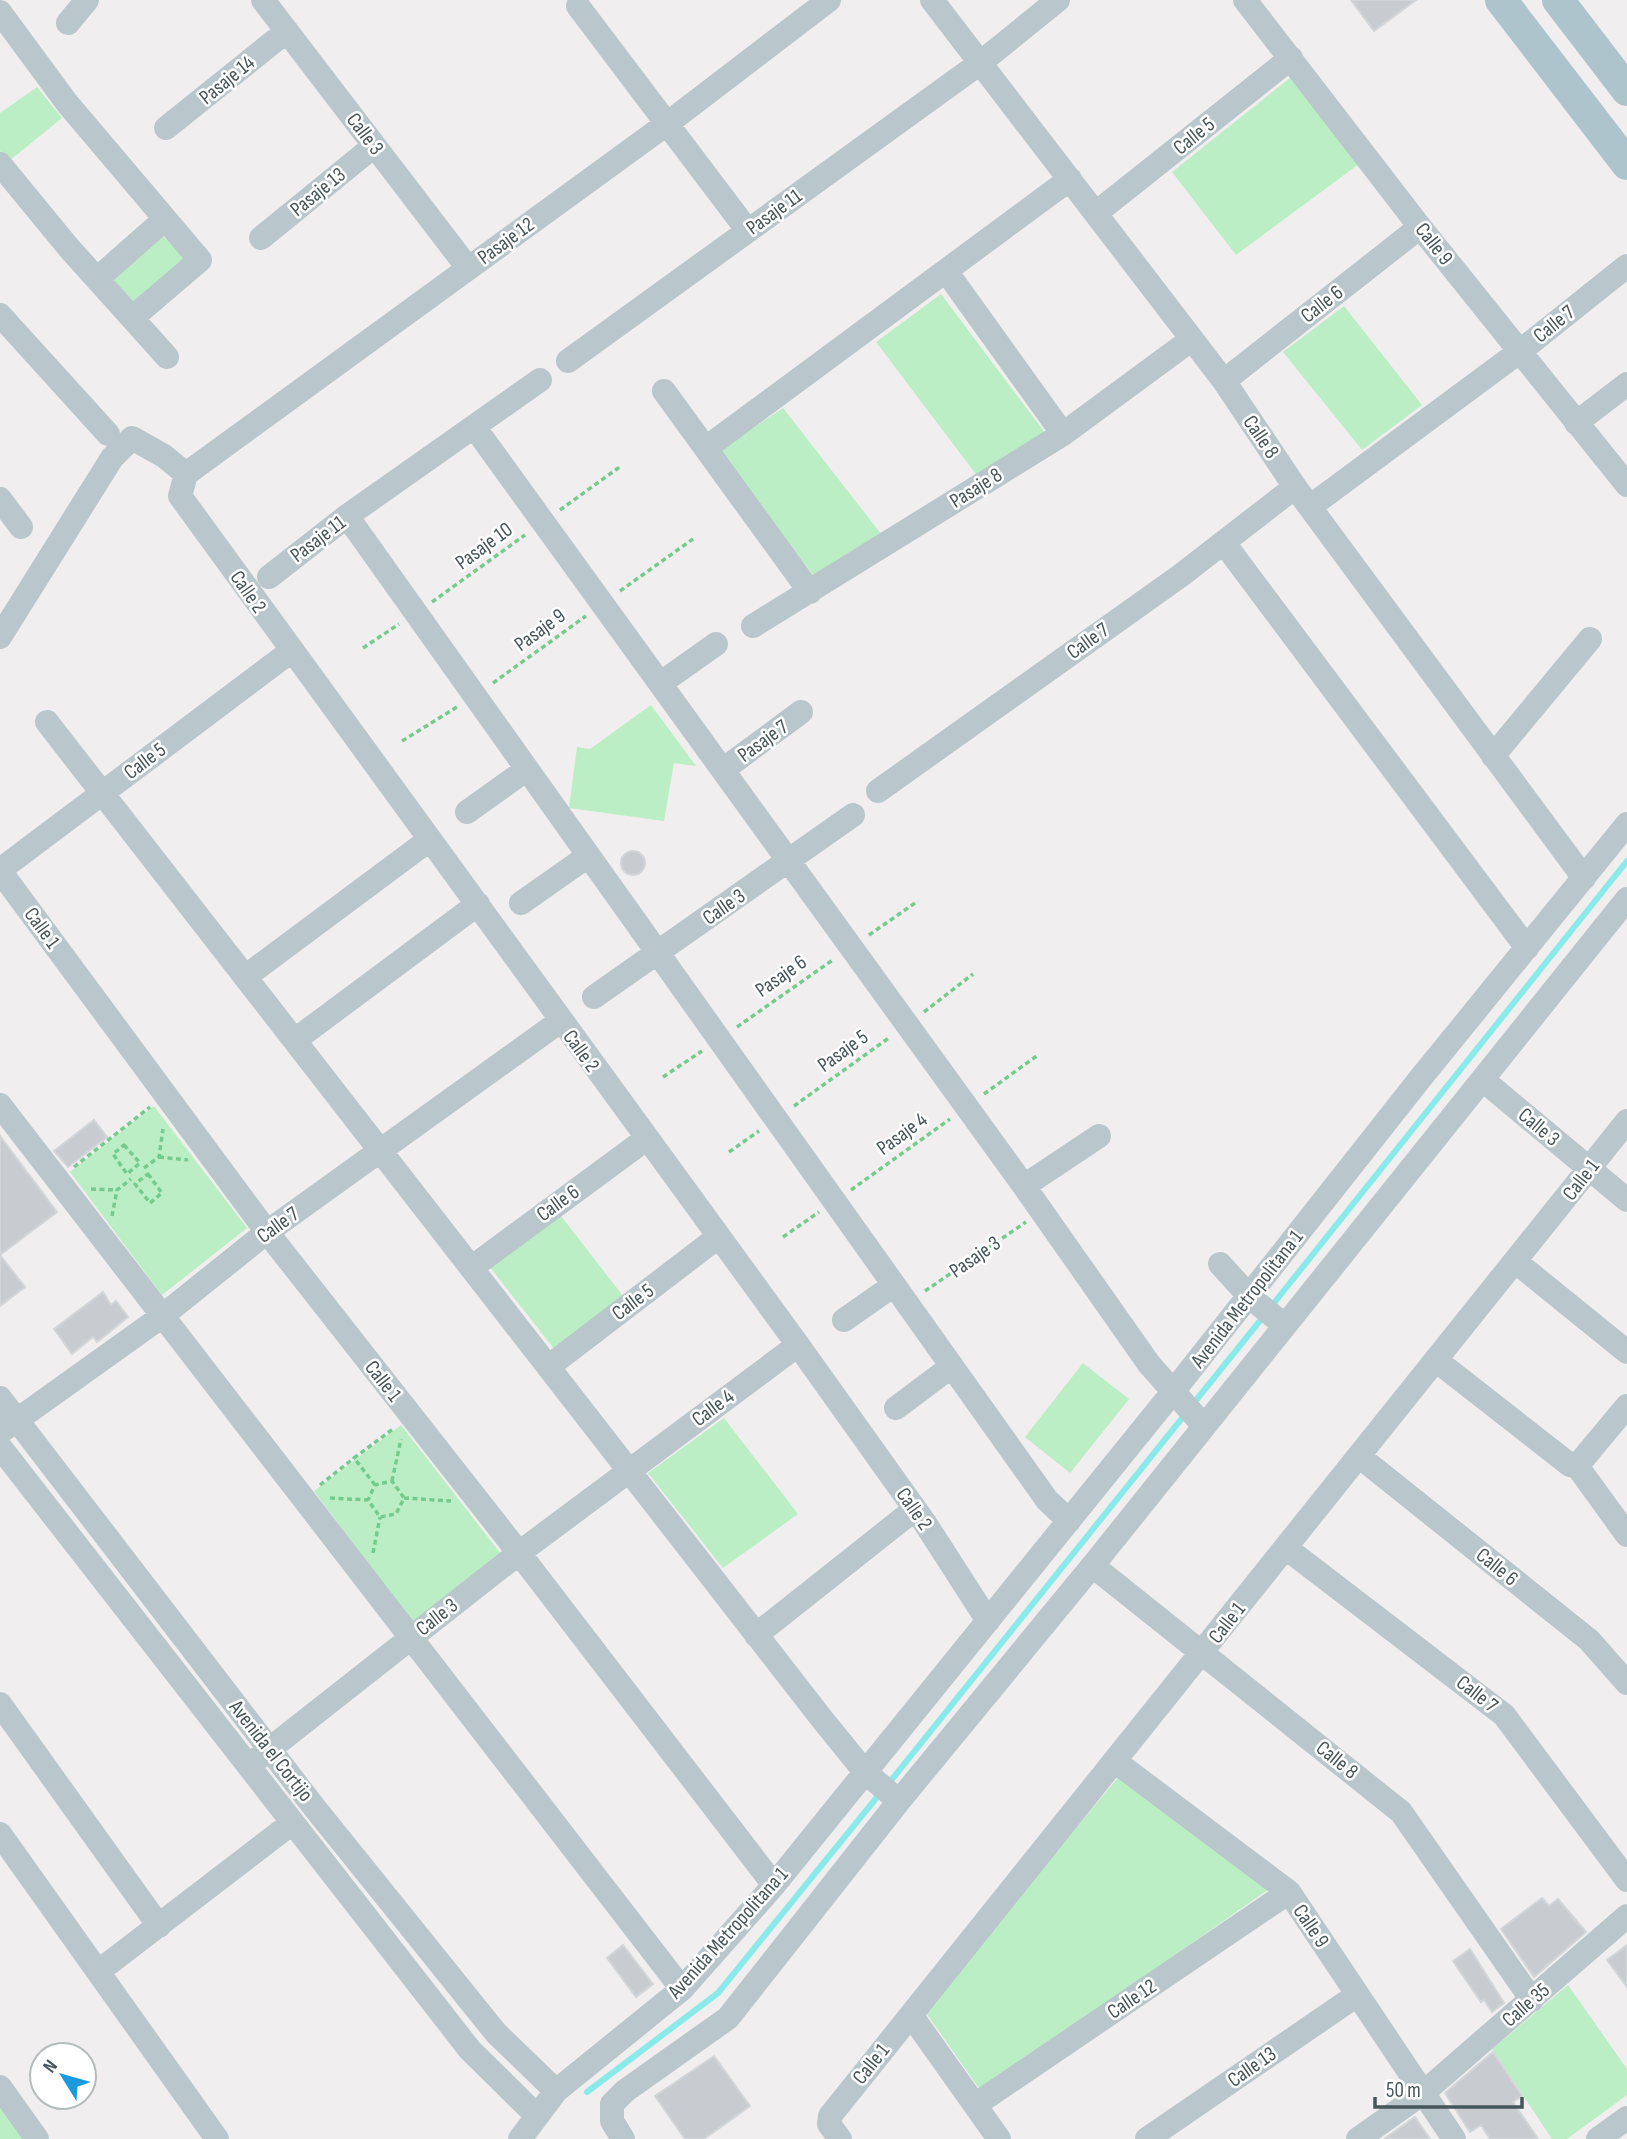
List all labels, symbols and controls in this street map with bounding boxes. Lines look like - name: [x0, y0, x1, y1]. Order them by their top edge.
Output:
- street label: Pasaje 14: [194, 50, 260, 110]
- street label: Calle 3: [341, 108, 389, 160]
- street label: Calle 5: [1168, 112, 1220, 160]
- street label: Pasaje 13: [285, 162, 351, 222]
- street label: Pasaje 11: [741, 183, 807, 240]
- street label: Pasaje 12: [473, 212, 539, 270]
- street label: Calle 9: [1410, 218, 1458, 270]
- street label: Calle 6: [1296, 280, 1348, 328]
- street label: Calle 7: [1528, 299, 1580, 348]
- street label: Calle 8: [1238, 411, 1284, 463]
- street label: Pasaje 8: [945, 462, 1007, 514]
- street label: Pasaje 11: [286, 510, 351, 568]
- street label: Pasaje 10: [451, 517, 517, 575]
- street label: Calle 2: [225, 566, 271, 618]
- street label: Pasaje 9: [510, 603, 570, 657]
- street label: Calle 7: [1062, 617, 1114, 665]
- street label: Pasaje 7: [733, 714, 794, 768]
- street label: Calle 5: [119, 737, 171, 785]
- street label: Calle 3: [698, 883, 750, 931]
- street label: Calle 1: [19, 903, 66, 954]
- street label: Pasaje 6: [751, 949, 811, 1003]
- street label: Pasaje 5: [813, 1024, 873, 1078]
- street label: Calle 2: [557, 1025, 605, 1077]
- street label: Calle 3: [1513, 1103, 1565, 1151]
- street label: Pasaje 4: [872, 1107, 932, 1161]
- street label: Calle 1: [1557, 1154, 1605, 1205]
- street label: Calle 6: [532, 1179, 584, 1227]
- street label: Calle 7: [252, 1201, 304, 1249]
- street label: Avenida Metropolitana 1: [1185, 1225, 1309, 1374]
- street label: Pasaje 3: [945, 1231, 1005, 1283]
- street label: Calle 5: [607, 1278, 659, 1326]
- street label: Calle 1: [359, 1356, 407, 1407]
- street label: Calle 4: [687, 1384, 739, 1432]
- street label: Calle 2: [891, 1483, 937, 1535]
- street label: Calle 6: [1471, 1543, 1523, 1591]
- street label: Calle 3: [411, 1593, 463, 1641]
- street label: Calle 1: [1203, 1597, 1251, 1648]
- street label: Calle 7: [1451, 1670, 1503, 1718]
- street label: Avenida el Cortijo: [223, 1695, 318, 1807]
- street label: Calle 8: [1311, 1736, 1363, 1784]
- street label: Avenida Metropolitana 1: [662, 1862, 794, 2004]
- street label: Calle 9: [1288, 1900, 1334, 1952]
- street label: Calle 12: [1103, 1974, 1161, 2024]
- street label: Calle 35: [1497, 1978, 1555, 2032]
- street label: Calle 1: [847, 2038, 895, 2089]
- north arrow: [28, 2041, 98, 2111]
- street label: Calle 13: [1223, 2041, 1281, 2093]
- text: N: [38, 2056, 63, 2078]
- scale bar: [1375, 2066, 1522, 2110]
- text: 50 m: [1386, 2078, 1421, 2103]

